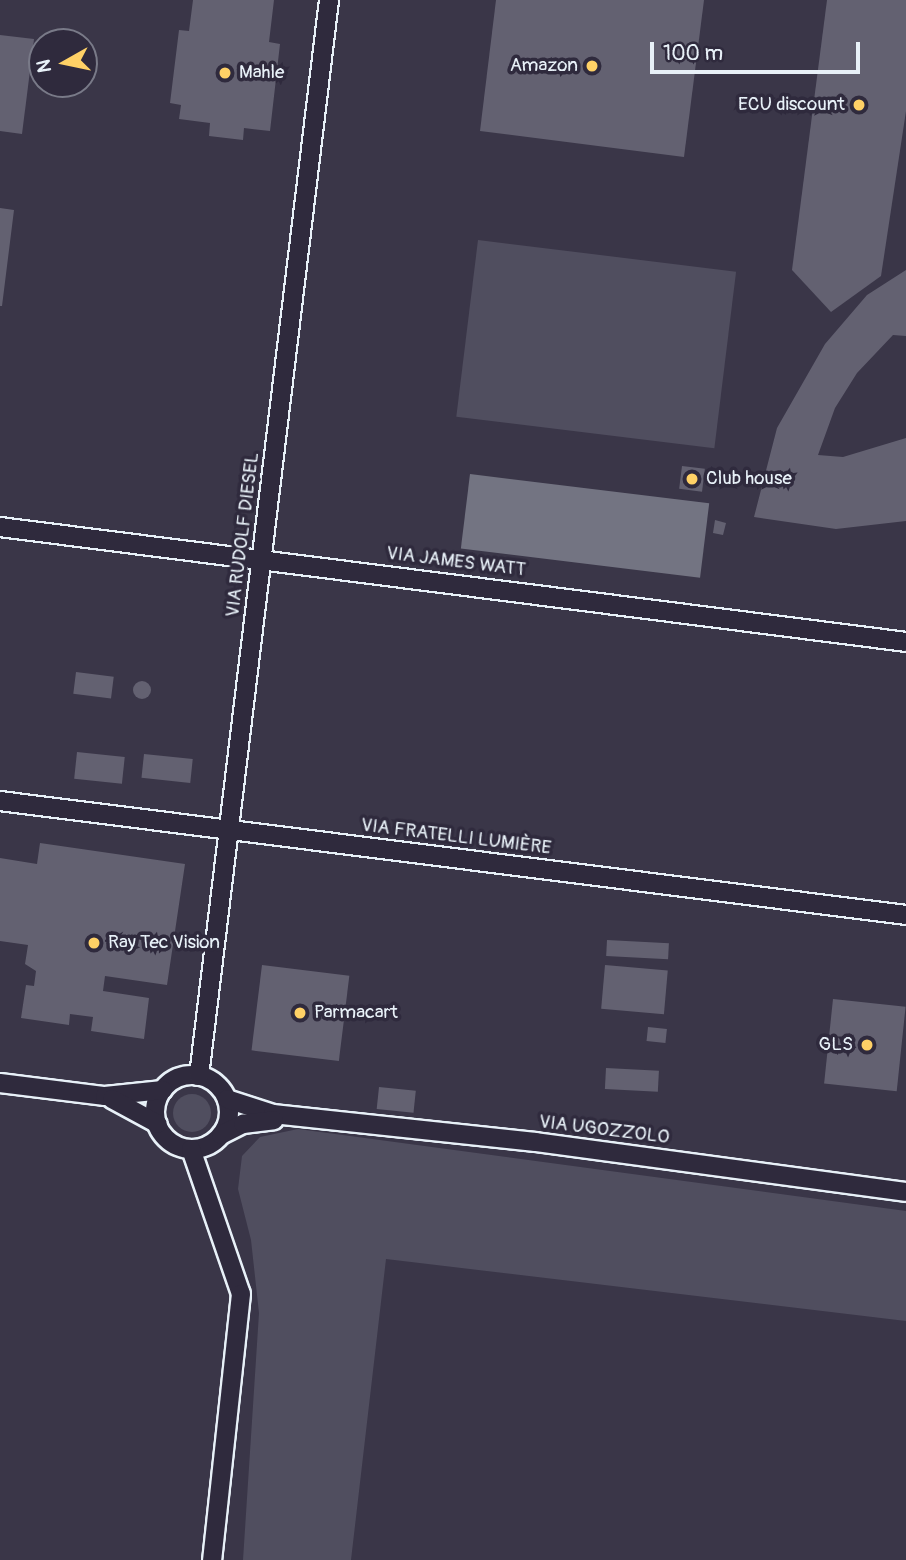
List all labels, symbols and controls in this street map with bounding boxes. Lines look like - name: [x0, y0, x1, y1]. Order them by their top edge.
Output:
- north arrow: [28, 28, 98, 98]
- scale bar: [654, 28, 864, 72]
- text: 100 m: [663, 40, 723, 67]
- place label: Amazon: [510, 55, 578, 77]
- text: N: [31, 58, 57, 74]
- marker: Amazon: [584, 58, 600, 74]
- place label: Mahle: [239, 62, 284, 84]
- marker: Mahle: [217, 65, 233, 81]
- place label: ECU discount: [738, 94, 845, 116]
- marker: ECU discount: [851, 97, 867, 113]
- street label: VIA RUDOLF DIESEL: [222, 451, 264, 619]
- place label: Club house: [706, 468, 792, 490]
- marker: Club house: [684, 471, 700, 487]
- street label: VIA JAMES WATT: [385, 542, 527, 582]
- street label: VIA FRATELLI LUMIÈRE: [360, 814, 552, 860]
- place label: Ray Tec Vision: [108, 932, 220, 954]
- marker: Ray Tec Vision: [86, 935, 102, 951]
- place label: Parmacart: [314, 1002, 398, 1024]
- marker: Parmacart: [292, 1005, 308, 1021]
- place label: GLS: [819, 1034, 853, 1056]
- marker: GLS: [859, 1037, 875, 1053]
- street label: VIA UGOZZOLO: [538, 1111, 670, 1149]

